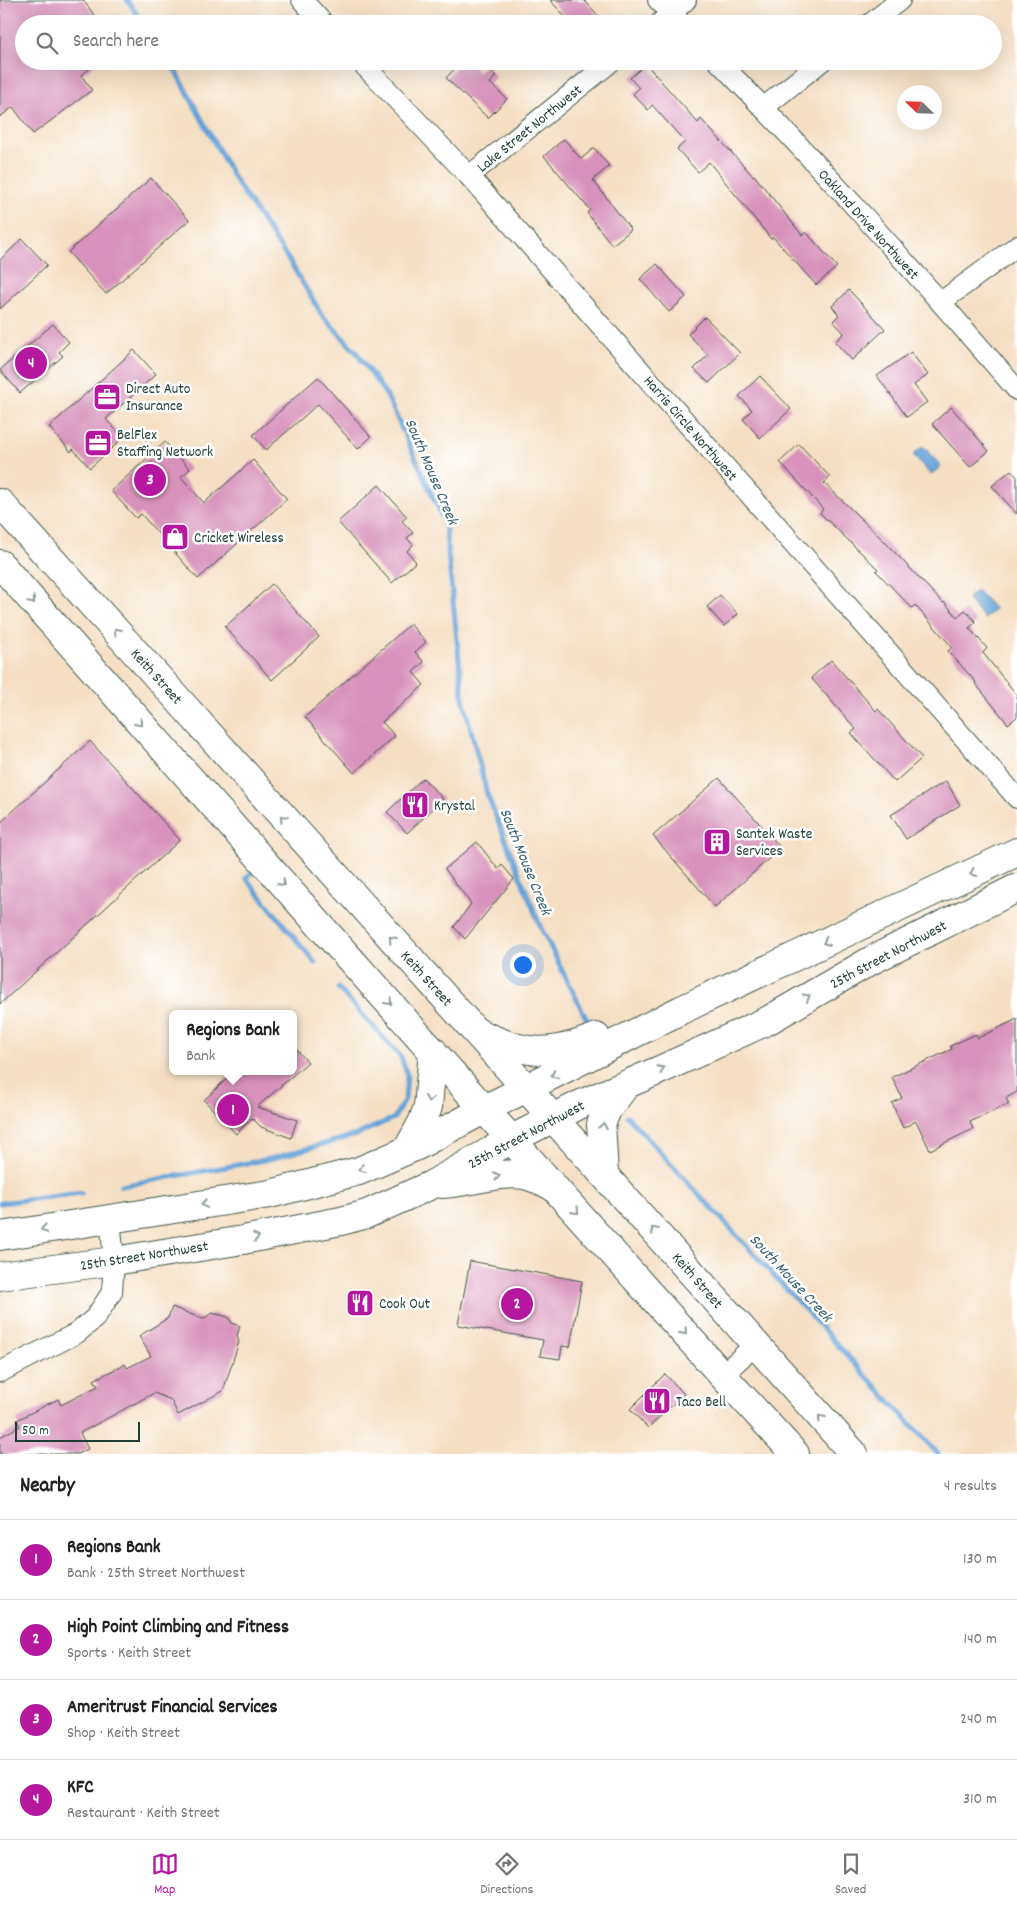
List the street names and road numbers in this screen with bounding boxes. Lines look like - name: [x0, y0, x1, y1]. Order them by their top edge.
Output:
- street label: Lake Street Northwest: [473, 80, 588, 179]
- street label: Oakland Drive Northwest: [812, 165, 924, 286]
- street label: Harris Circle Northwest: [637, 372, 742, 487]
- street label: Keith Street: [124, 644, 187, 711]
- street label: 25th Street Northwest: [827, 915, 952, 996]
- street label: Keith Street: [394, 946, 457, 1013]
- street label: 25th Street Northwest: [465, 1095, 590, 1176]
- street label: 25th Street Northwest: [79, 1236, 210, 1278]
- street label: Keith Street: [666, 1248, 728, 1315]

